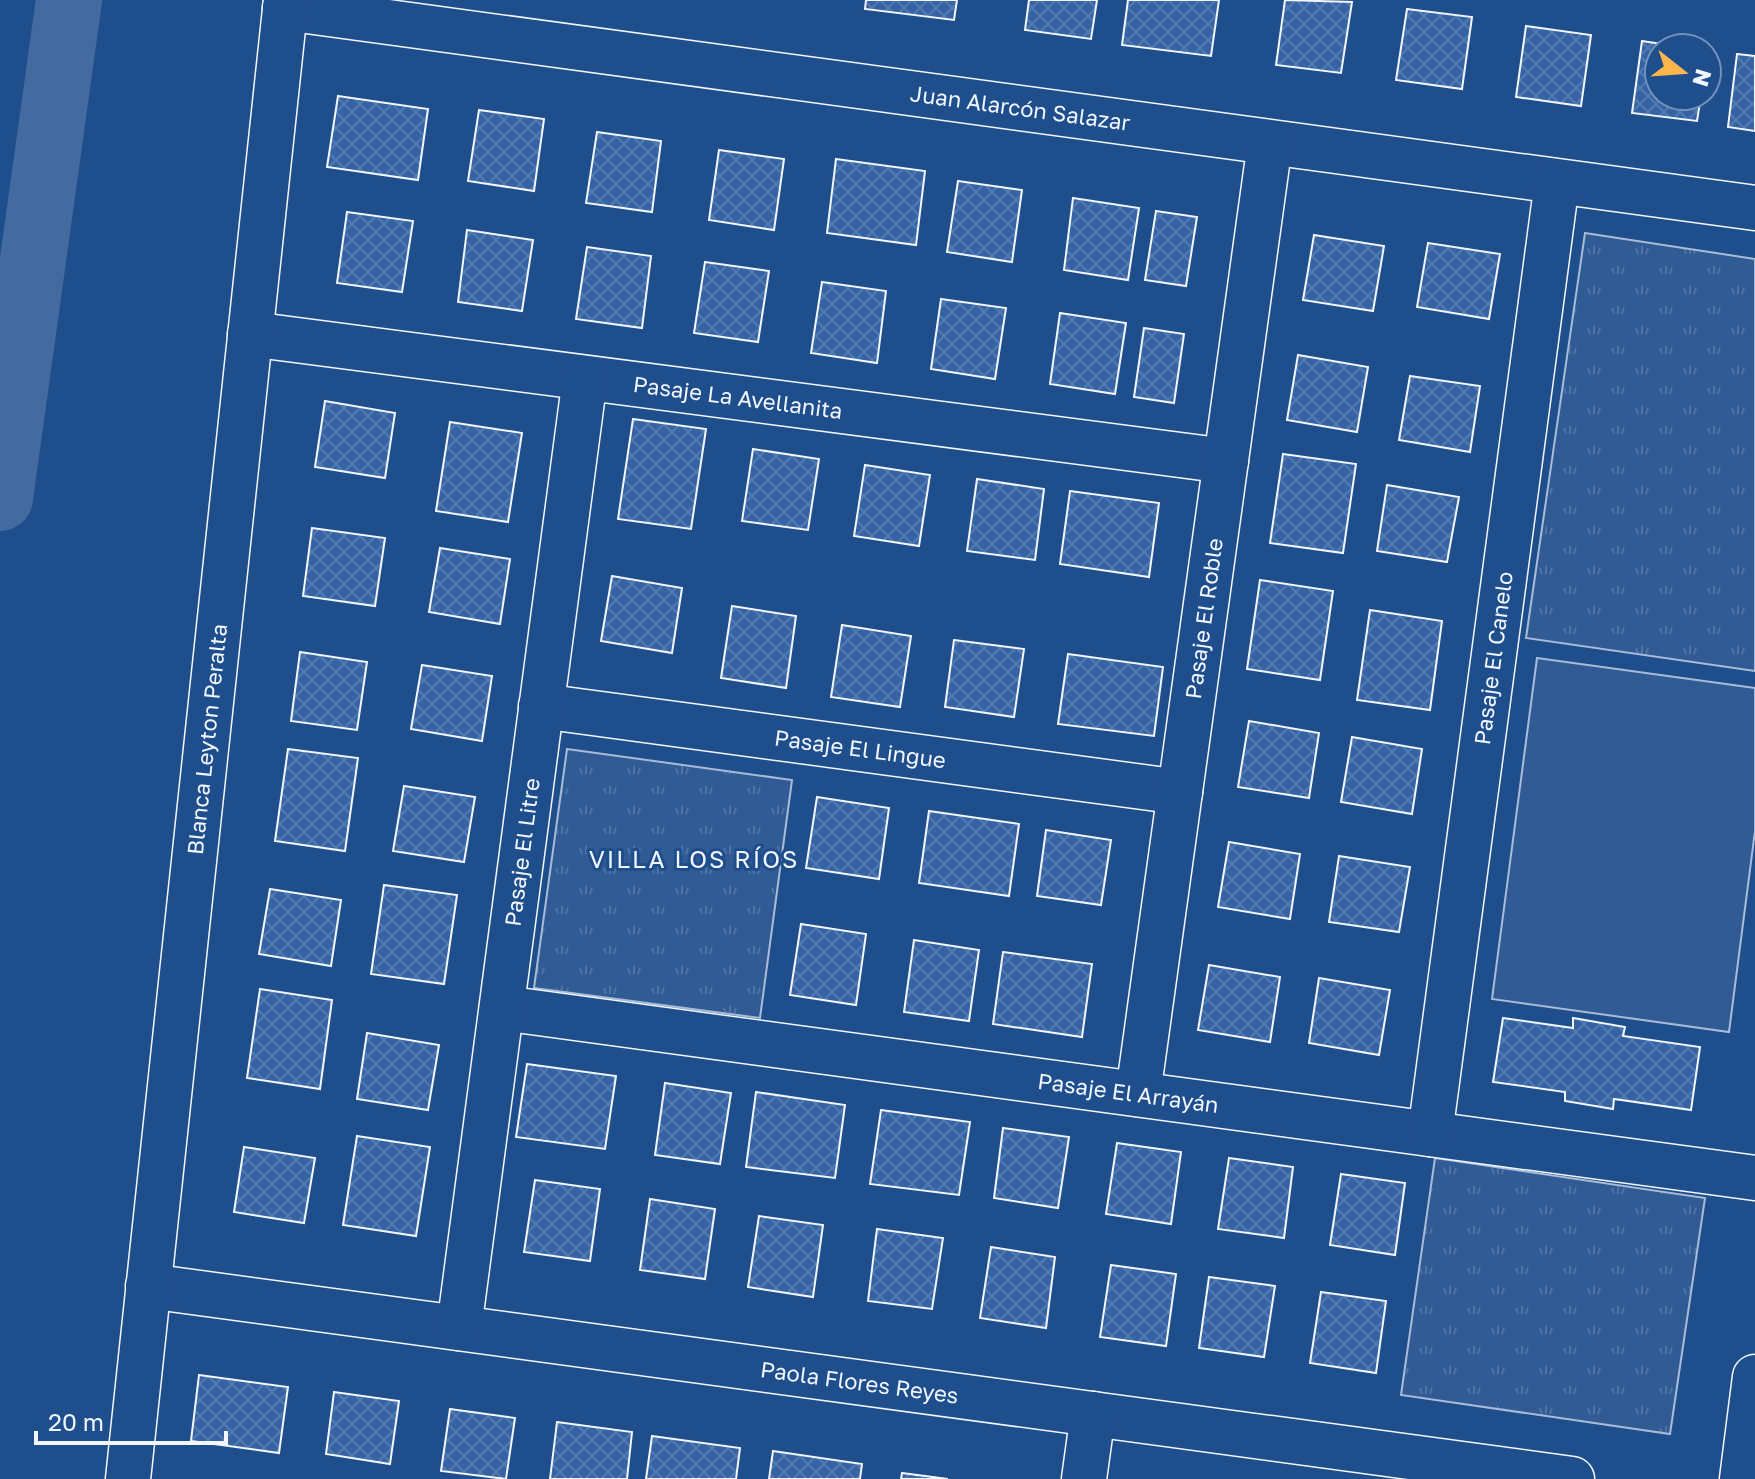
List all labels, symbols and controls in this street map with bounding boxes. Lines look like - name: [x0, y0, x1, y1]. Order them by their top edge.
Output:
- north arrow: [1643, 32, 1723, 112]
- text: N: [1687, 66, 1718, 90]
- street label: Juan Alarcón Salazar: [909, 79, 1132, 136]
- street label: Pasaje La Avellanita: [632, 370, 844, 424]
- street label: Pasaje El Roble: [1179, 536, 1228, 701]
- street label: Pasaje El Canelo: [1468, 570, 1518, 746]
- street label: Blanca Leyton Peralta: [181, 622, 232, 856]
- street label: Pasaje El Lingue: [773, 724, 947, 773]
- street label: Pasaje El Litre: [498, 776, 545, 928]
- district label: VILLA LOS RÍOS: [589, 844, 799, 873]
- street label: Pasaje El Arrayán: [1036, 1067, 1220, 1118]
- street label: Paola Flores Reyes: [759, 1355, 960, 1409]
- scale bar: [36, 1395, 226, 1445]
- text: 20 m: [48, 1407, 104, 1436]

